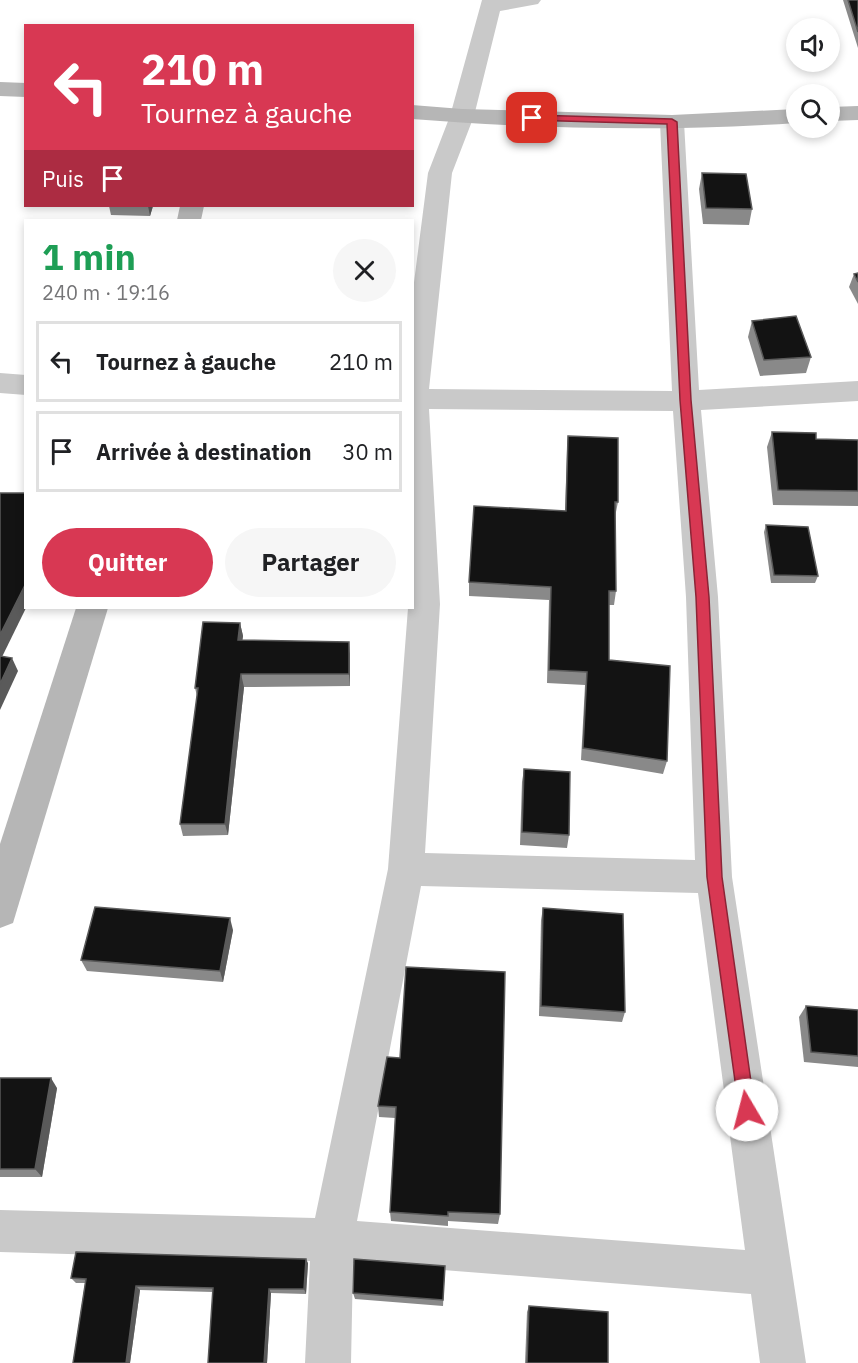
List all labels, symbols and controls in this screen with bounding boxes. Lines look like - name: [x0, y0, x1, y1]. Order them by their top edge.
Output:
- map controls: [786, 18, 840, 138]
- button: sound: [786, 18, 840, 72]
- text: 210 m: [141, 42, 264, 97]
- icon: left: [42, 48, 120, 126]
- button: search: [786, 84, 840, 138]
- pin: [506, 92, 557, 143]
- text: Tournez à gauche: [141, 95, 352, 130]
- icon: arrive: [515, 101, 548, 134]
- icon: arrive: [96, 162, 129, 195]
- text: Puis: [42, 164, 84, 193]
- text: 1 min: [42, 233, 136, 280]
- button: close: [333, 239, 396, 302]
- text: 240 m · 19:16: [42, 279, 170, 306]
- icon: left: [45, 345, 78, 378]
- text: Tournez à gauche: [96, 347, 276, 376]
- text: 210 m: [329, 347, 393, 376]
- icon: arrive: [45, 435, 78, 468]
- text: Arrivée à destination: [96, 437, 312, 466]
- text: 30 m: [342, 437, 393, 466]
- button: Quitter: [42, 528, 213, 597]
- button: Partager: [225, 528, 396, 597]
- position arrow: [715, 1078, 779, 1142]

